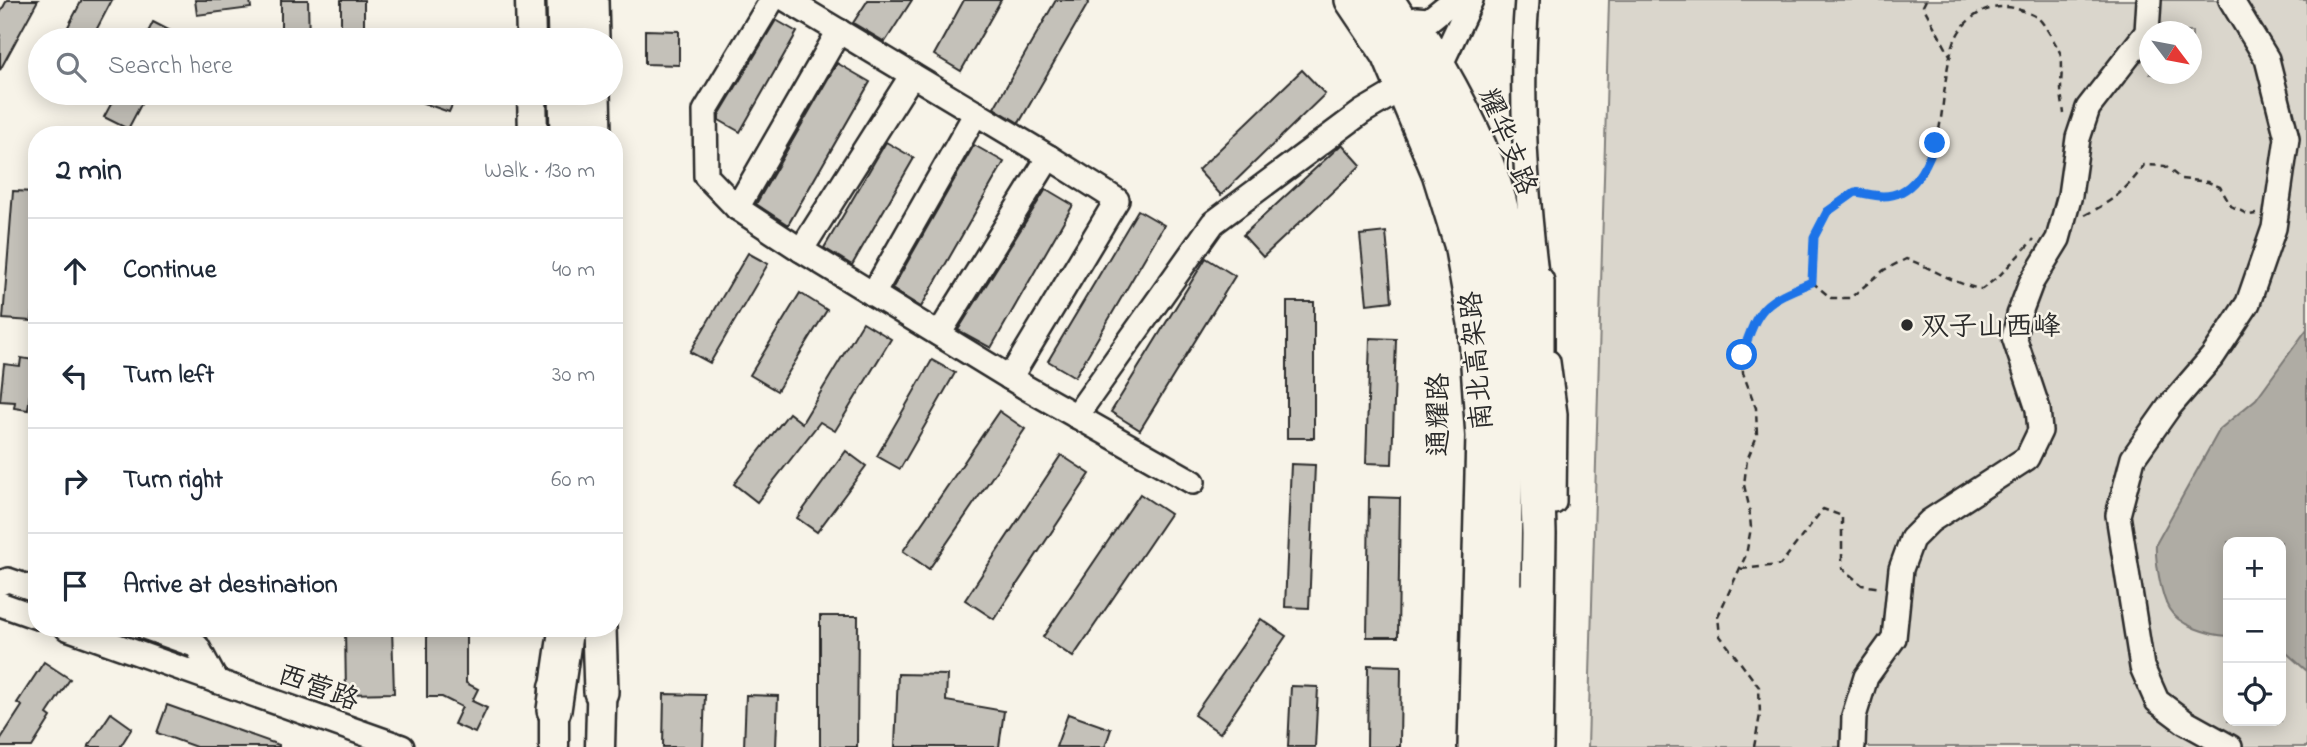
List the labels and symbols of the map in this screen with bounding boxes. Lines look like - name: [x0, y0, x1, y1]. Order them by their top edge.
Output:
- north arrow: [2139, 21, 2202, 84]
- street label: 耀华支路: [1466, 83, 1546, 202]
- route end: [1919, 127, 1950, 158]
- street label: 南北高架路: [1452, 289, 1505, 432]
- place label: 双子山西峰: [1921, 308, 2061, 349]
- marker: 双子山西峰: [1899, 317, 1915, 333]
- route start: [1726, 339, 1757, 370]
- street label: 通耀路: [1420, 373, 1461, 457]
- street label: 西营路: [271, 656, 364, 723]

